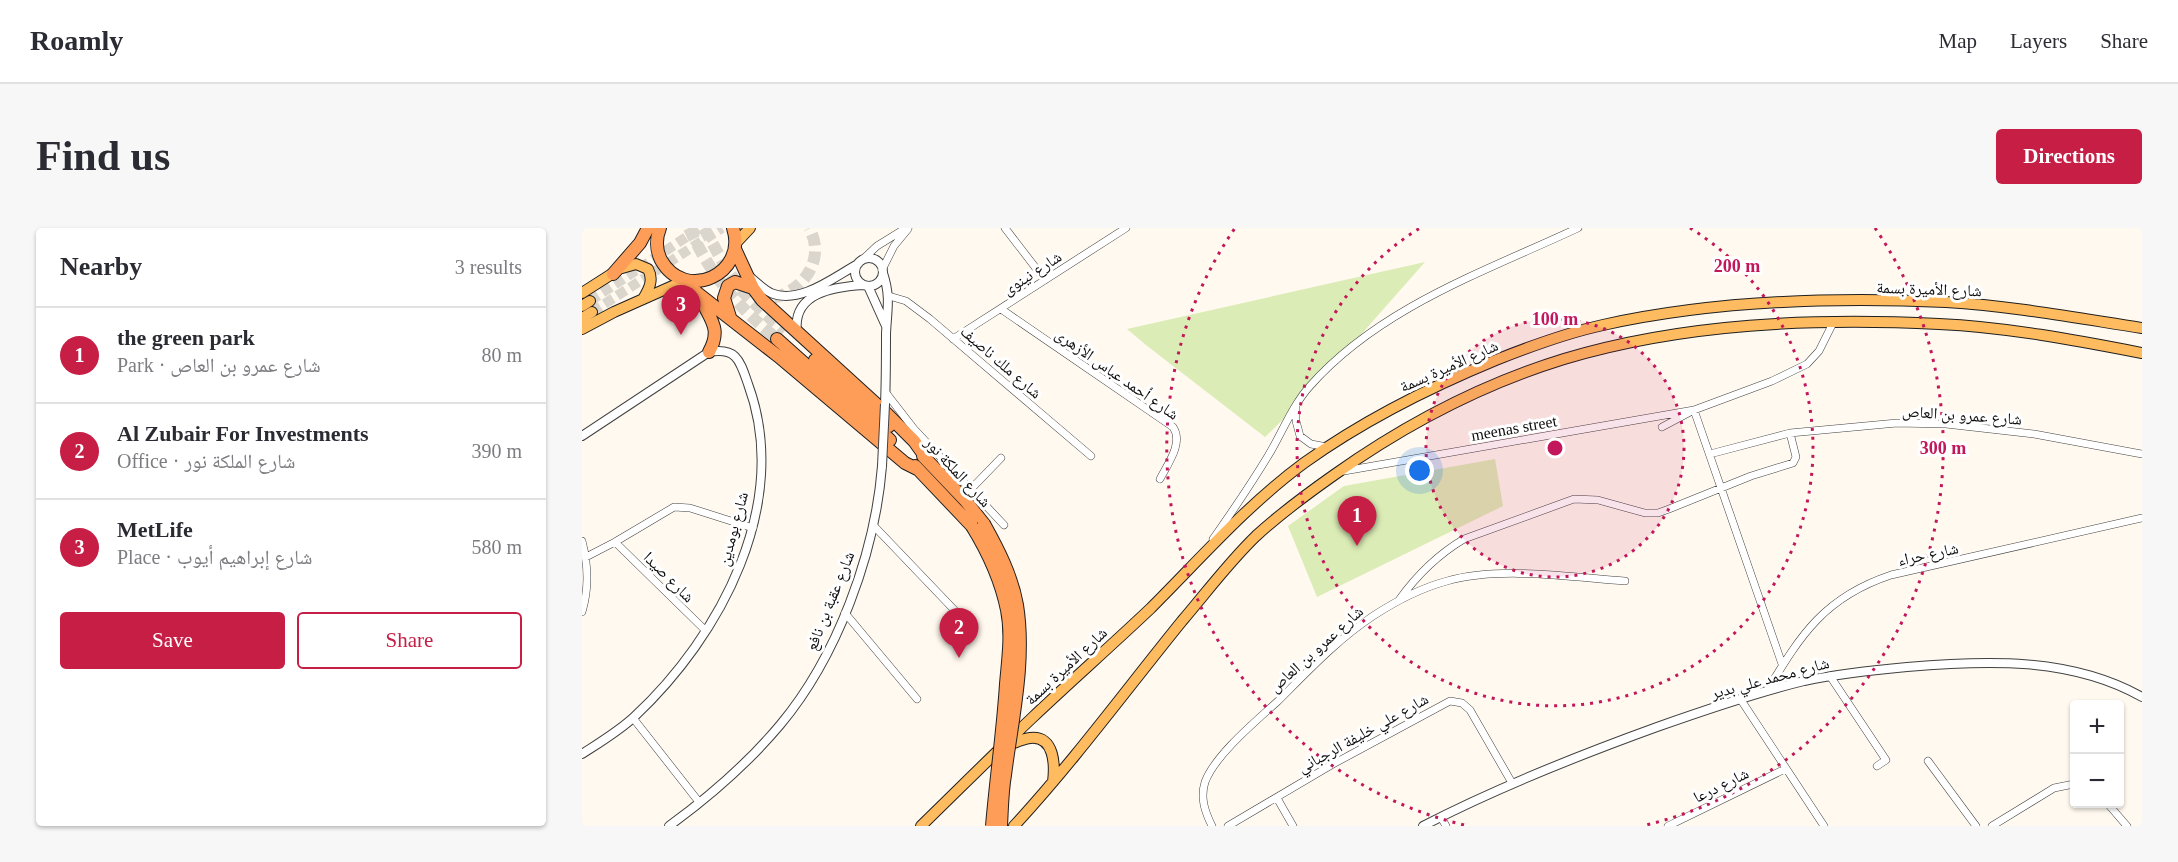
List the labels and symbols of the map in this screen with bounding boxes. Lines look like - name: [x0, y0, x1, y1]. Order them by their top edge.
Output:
- street label: شارع نينوى: [999, 248, 1066, 300]
- text: 200 m: [1714, 256, 1760, 276]
- street label: شارع الأميرة بسمة: [1876, 279, 1982, 301]
- pin: 3: [662, 285, 700, 335]
- text: 100 m: [1532, 309, 1578, 329]
- street label: شارع ملك ناصيف: [956, 322, 1045, 403]
- street label: شارع أحمد عباس الأزهرى: [1051, 324, 1182, 425]
- street label: شارع الأميرة بسمة: [1397, 337, 1501, 397]
- street label: شارع عمرو بن العاص: [1901, 402, 2023, 430]
- street label: meenas street: [1470, 412, 1559, 444]
- street label: شارع الملكة نور: [919, 433, 994, 512]
- centre of rings: [1545, 438, 1565, 458]
- text: 300 m: [1920, 438, 1966, 458]
- your location: [1405, 456, 1434, 485]
- street label: شارع بومدين: [715, 490, 753, 568]
- pin: 1: [1338, 496, 1376, 546]
- street label: شارع حراء: [1896, 539, 1960, 571]
- street label: شارع صيدا: [639, 548, 698, 607]
- street label: شارع عقبة بن نافع: [802, 549, 859, 654]
- street label: شارع عمرو بن العاص: [1266, 602, 1368, 697]
- pin: 2: [940, 608, 979, 658]
- street label: شارع الأميرة بسمة: [1022, 624, 1112, 710]
- street label: شارع محمد علي بدير: [1708, 654, 1832, 706]
- street label: شارع علي خليفة الرجباني: [1295, 690, 1433, 780]
- street label: شارع درعا: [1691, 764, 1752, 807]

